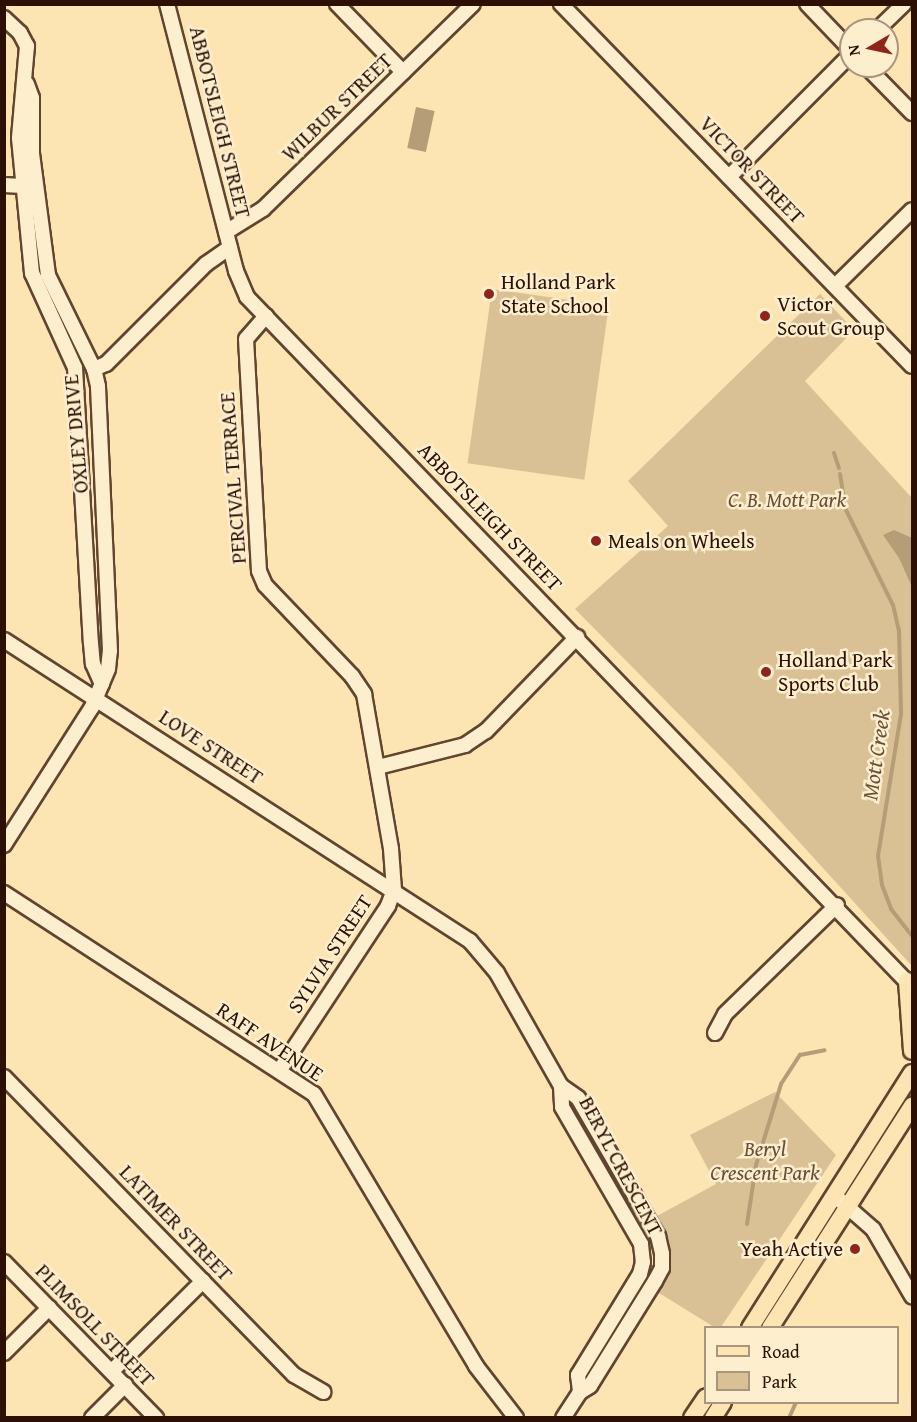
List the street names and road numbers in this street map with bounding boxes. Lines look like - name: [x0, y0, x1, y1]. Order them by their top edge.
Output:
- street label: ABBOTSLEIGH STREET: [184, 24, 256, 220]
- street label: WILBUR STREET: [276, 48, 398, 166]
- street label: VICTOR STREET: [694, 111, 810, 229]
- street label: OXLEY DRIVE: [58, 374, 94, 494]
- street label: PERCIVAL TERRACE: [214, 391, 252, 565]
- street label: ABBOTSLEIGH STREET: [413, 437, 567, 597]
- street label: LOVE STREET: [154, 704, 268, 790]
- street label: SYLVIA STREET: [282, 890, 378, 1018]
- street label: RAFF AVENUE: [212, 997, 328, 1087]
- street label: BERYL CRESCENT: [574, 1092, 668, 1240]
- street label: LATIMER STREET: [114, 1160, 238, 1286]
- street label: PLIMSOLL STREET: [30, 1259, 160, 1391]

